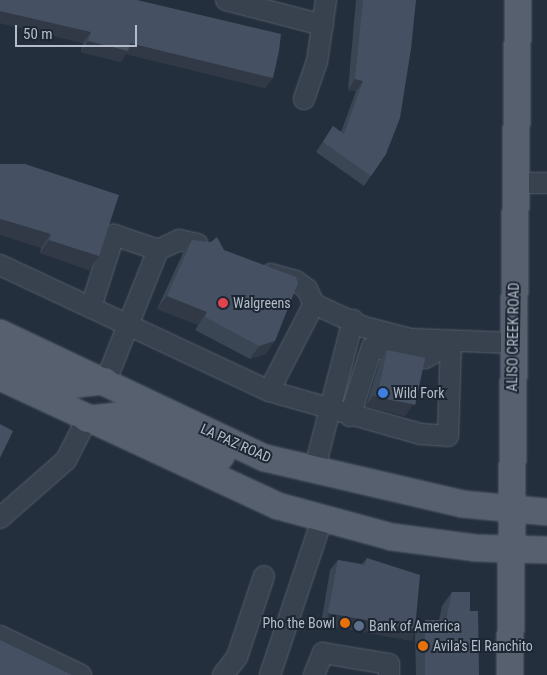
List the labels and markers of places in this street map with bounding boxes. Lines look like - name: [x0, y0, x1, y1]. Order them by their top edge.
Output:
- place label: Walgreens: [233, 295, 291, 311]
- marker: Walgreens: [217, 297, 229, 309]
- place label: Wild Fork: [393, 385, 444, 401]
- marker: Wild Fork: [377, 387, 389, 399]
- place label: Pho the Bowl: [263, 615, 335, 631]
- marker: Pho the Bowl: [339, 617, 351, 629]
- place label: Bank of America: [369, 618, 460, 634]
- marker: Bank of America: [353, 620, 365, 632]
- place label: Avila's El Ranchito: [433, 638, 533, 654]
- marker: Avila's El Ranchito: [417, 640, 429, 652]

